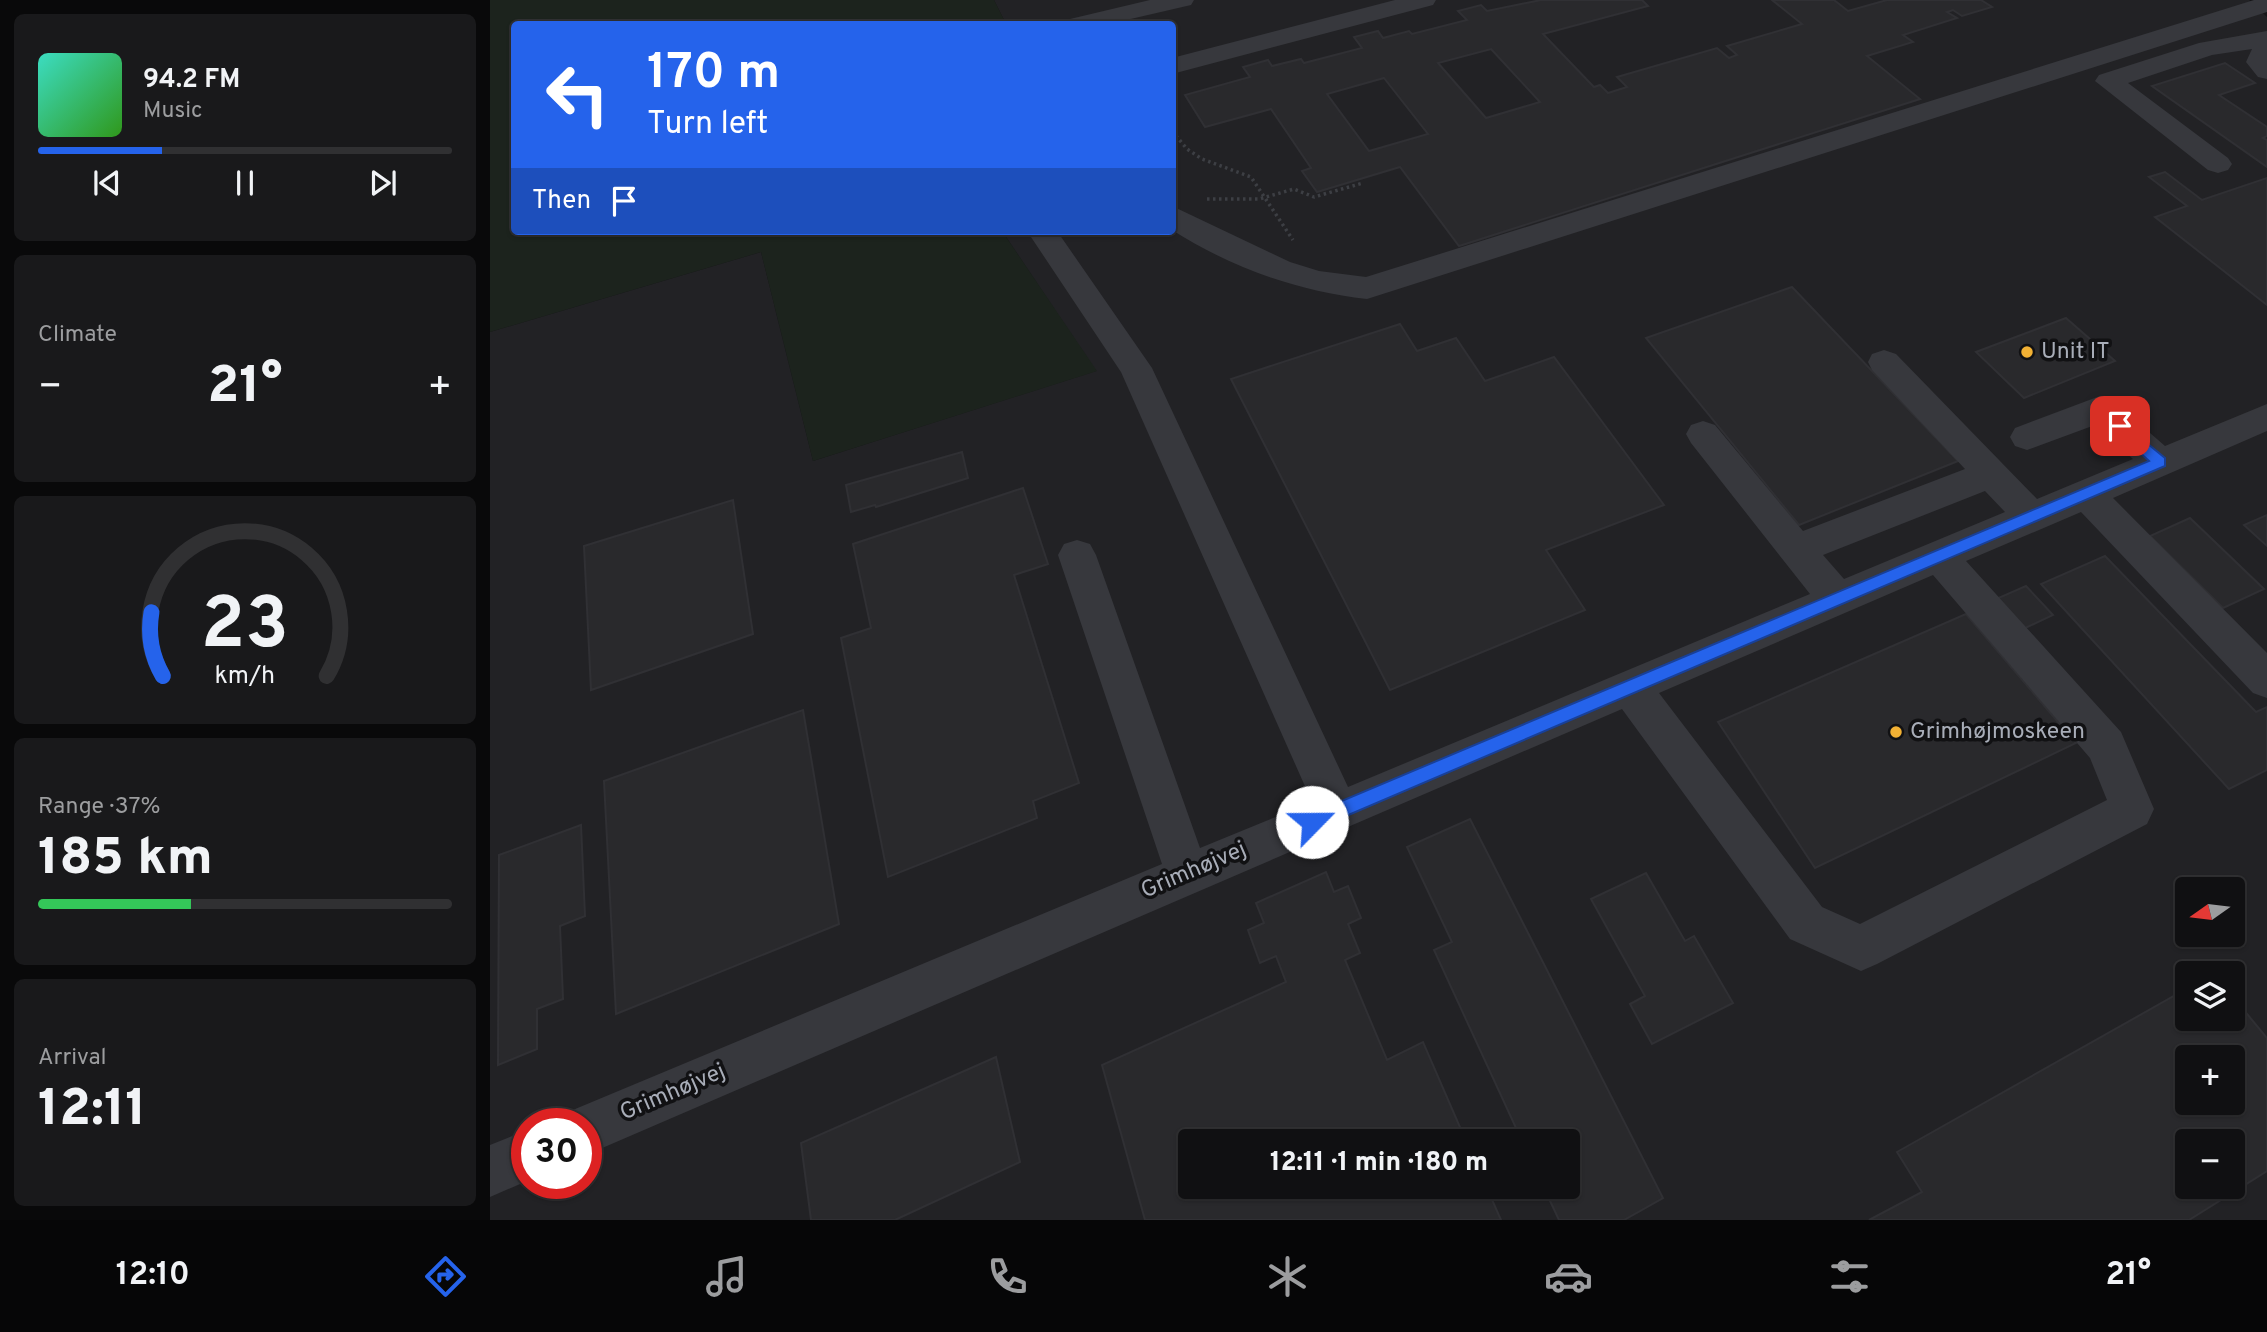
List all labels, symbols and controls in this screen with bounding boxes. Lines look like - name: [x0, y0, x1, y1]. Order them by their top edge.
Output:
- text: 170 m: [647, 44, 780, 106]
- icon: left: [532, 49, 623, 140]
- text: 94.2 FM: [143, 64, 240, 97]
- text: Music: [143, 97, 203, 126]
- text: Turn left: [647, 105, 768, 145]
- icon: previous: [88, 164, 126, 202]
- icon: pause: [226, 164, 264, 202]
- icon: next: [364, 164, 402, 202]
- icon: arrive: [605, 182, 643, 220]
- text: Then: [532, 185, 591, 218]
- text: Climate: [38, 321, 117, 350]
- place label: Unit IT: [2041, 338, 2110, 367]
- marker: Unit IT: [2019, 344, 2035, 360]
- text: 21°: [208, 355, 282, 421]
- text: −: [38, 364, 63, 413]
- text: +: [427, 364, 452, 413]
- pin: [2090, 396, 2150, 456]
- icon: arrive: [2101, 407, 2139, 445]
- text: 23: [201, 582, 289, 674]
- text: km/h: [215, 661, 275, 693]
- place label: Grimhøjmoskeen: [1910, 718, 2085, 747]
- marker: Grimhøjmoskeen: [1888, 724, 1904, 740]
- position arrow: [1275, 785, 1349, 859]
- text: Range · 37%: [38, 793, 160, 822]
- text: 185 km: [38, 827, 213, 893]
- street label: Grimhøjvej: [1137, 836, 1251, 906]
- north arrow: [2175, 877, 2245, 947]
- map controls: [2175, 877, 2245, 1199]
- button: layers: [2175, 961, 2245, 1031]
- text: Arrival: [38, 1044, 107, 1073]
- button: +: [2175, 1045, 2245, 1115]
- street label: Grimhøjvej: [616, 1058, 730, 1128]
- text: 12:11: [38, 1078, 147, 1144]
- speed limit sign: 30: [511, 1108, 602, 1199]
- button: −: [2175, 1129, 2245, 1199]
- text: 12:11 · 1 min · 180 m: [1270, 1147, 1488, 1180]
- icon: directions: [421, 1252, 470, 1301]
- icon: music: [702, 1252, 751, 1301]
- icon: phone: [983, 1252, 1032, 1301]
- icon: climate: [1263, 1252, 1312, 1301]
- icon: car: [1544, 1252, 1593, 1301]
- icon: filters: [1825, 1252, 1874, 1301]
- text: 12:10: [116, 1256, 190, 1296]
- text: 21°: [2105, 1256, 2151, 1296]

